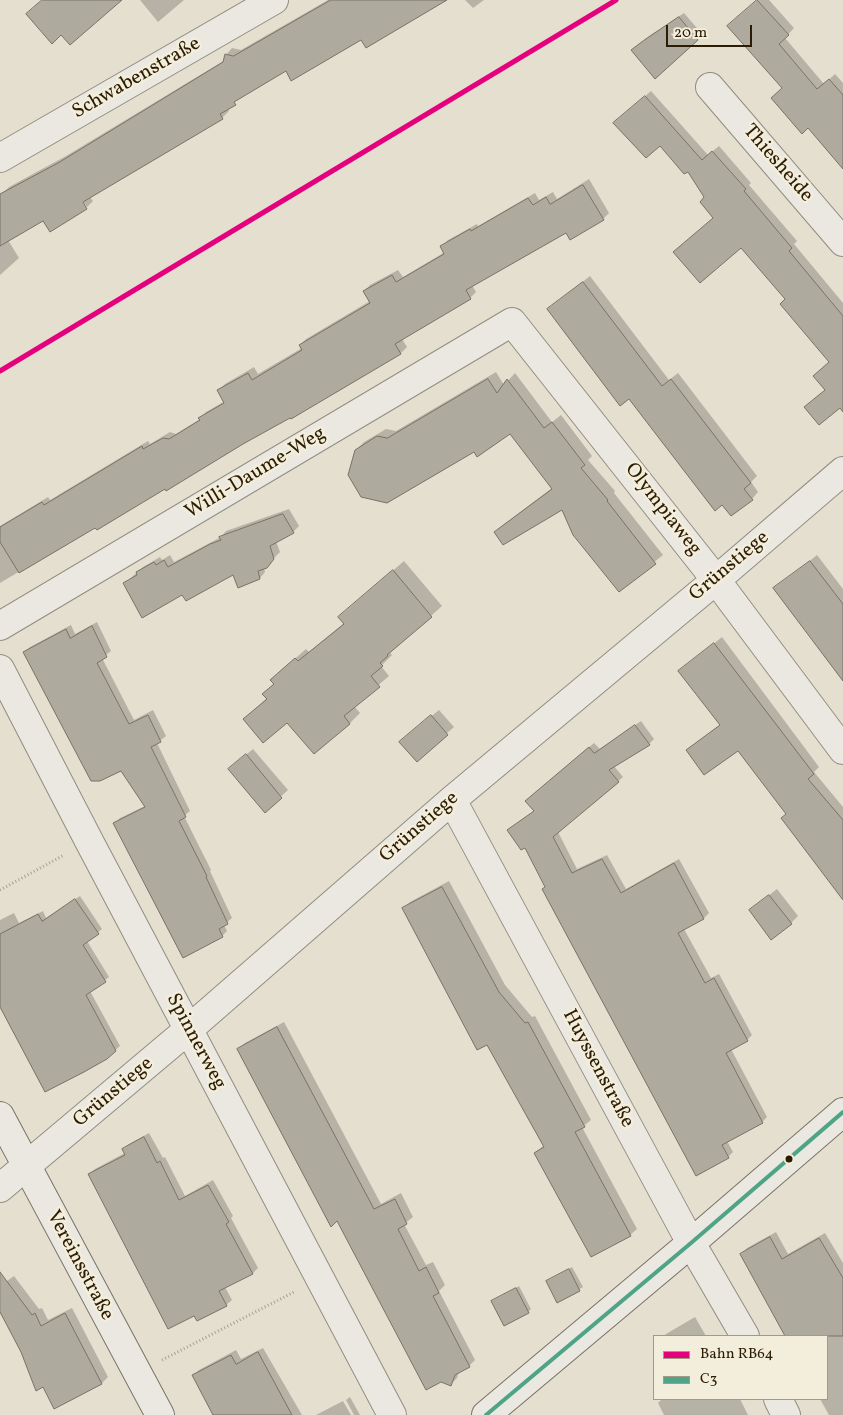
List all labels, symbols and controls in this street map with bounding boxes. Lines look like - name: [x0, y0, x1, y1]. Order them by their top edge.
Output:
- scale bar: [668, 15, 754, 47]
- text: 20 m: [674, 23, 707, 44]
- street label: Schwabenstraße: [69, 33, 205, 125]
- street label: Thiesheide: [737, 120, 817, 208]
- street label: Willi-Daume-Weg: [182, 423, 330, 525]
- street label: Olympiaweg: [618, 459, 706, 561]
- street label: Grünstiege: [685, 527, 775, 607]
- street label: Grünstiege: [376, 787, 464, 869]
- street label: Spinnerweg: [160, 990, 230, 1094]
- street label: Huyssenstraße: [556, 1006, 638, 1132]
- street label: Grünstiege: [69, 1053, 159, 1133]
- unlabelled marker: [784, 1154, 794, 1164]
- street label: Vereinsstraße: [40, 1207, 118, 1325]
- legend: [653, 1335, 828, 1400]
- text: Bahn RB64: [700, 1344, 773, 1365]
- text: C3: [700, 1369, 718, 1390]

